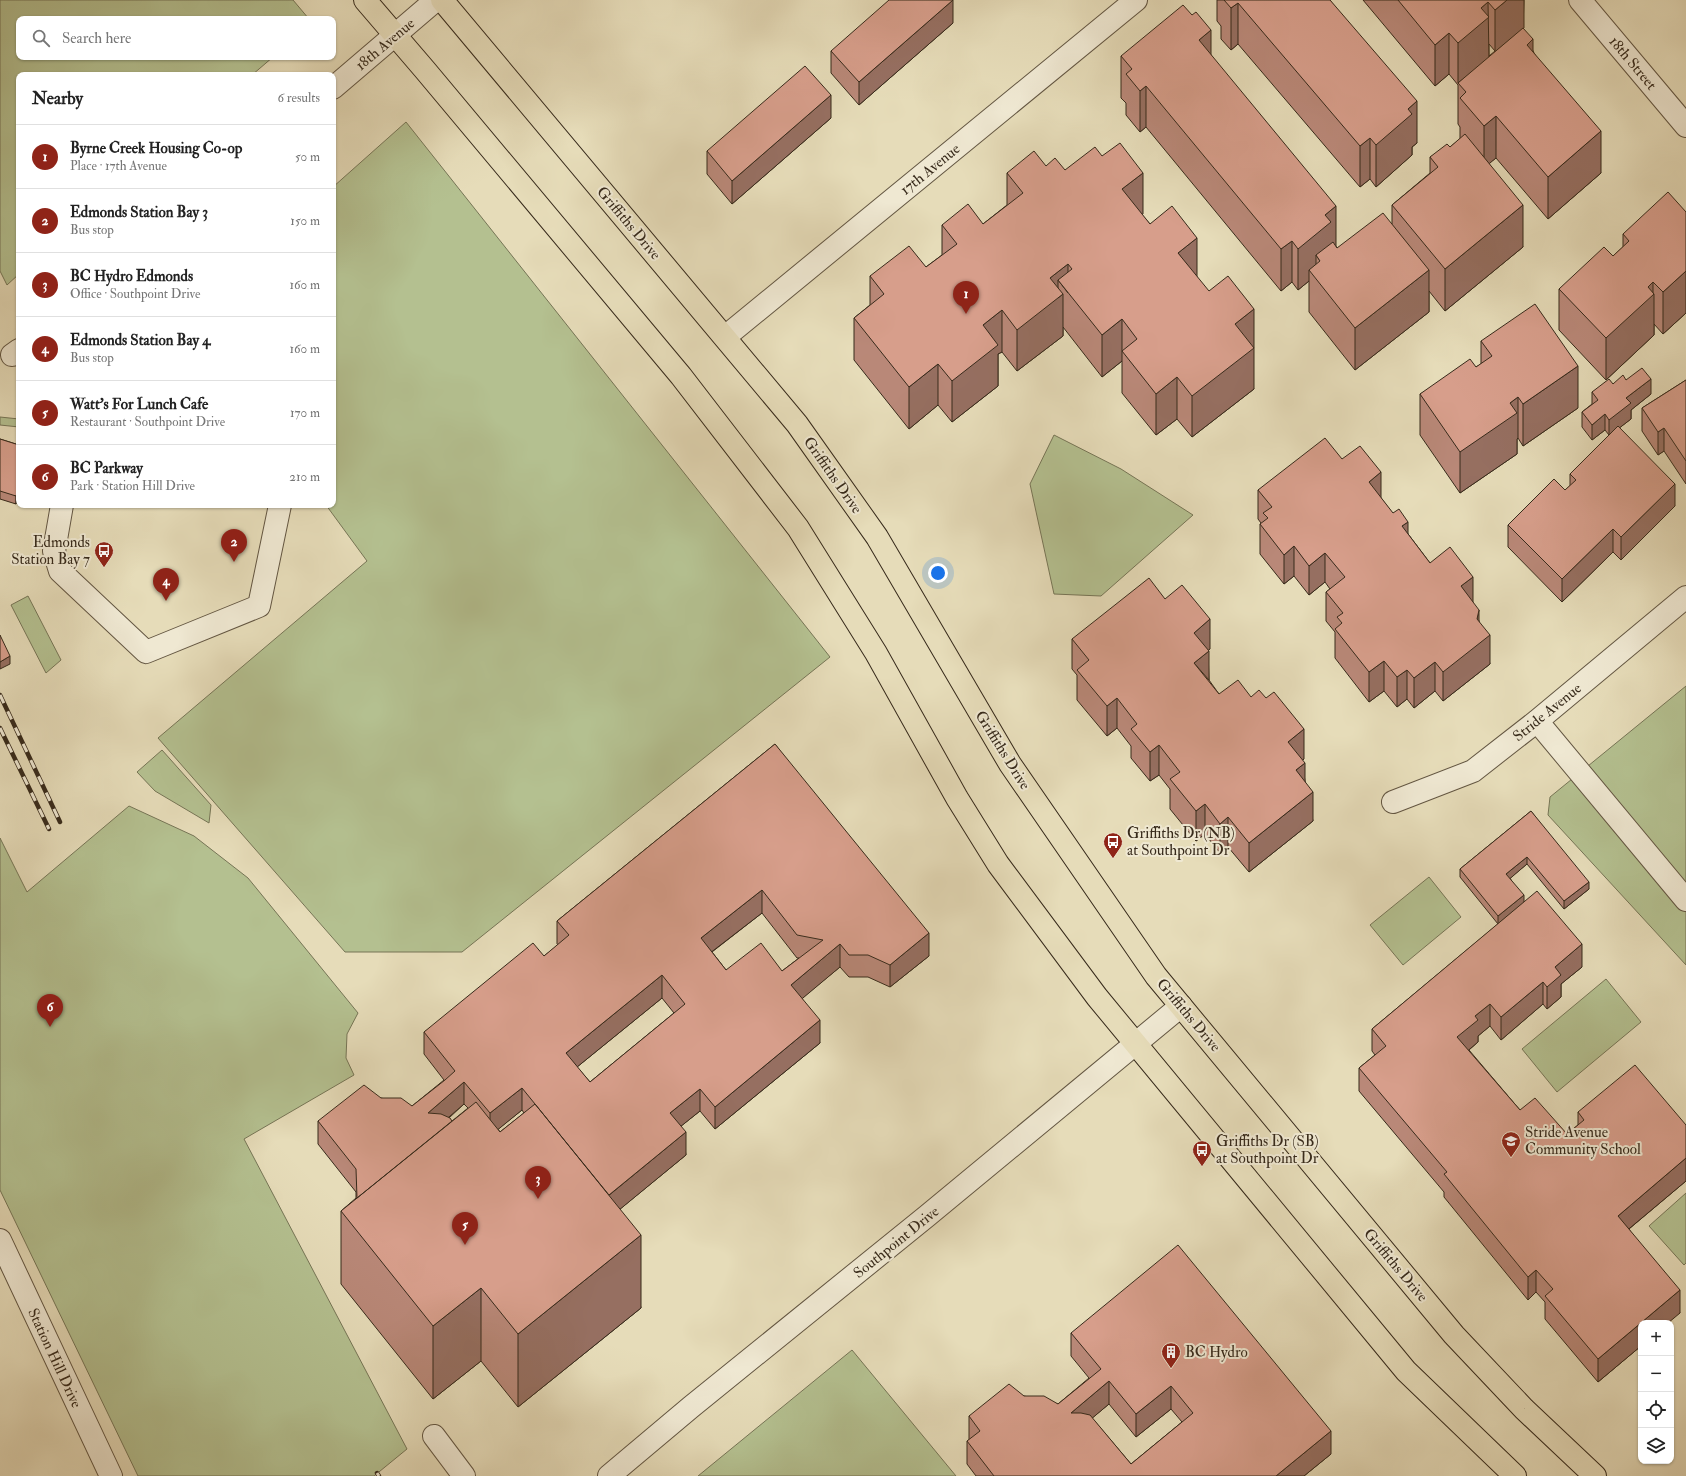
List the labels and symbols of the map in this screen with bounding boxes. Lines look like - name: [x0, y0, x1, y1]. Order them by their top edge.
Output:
- street label: 18th Avenue: [352, 14, 419, 75]
- street label: 18th Street: [1605, 33, 1661, 94]
- street label: 17th Avenue: [897, 139, 964, 199]
- street label: Griffiths Drive: [593, 183, 665, 264]
- pin: 1: [953, 281, 979, 314]
- street label: Griffiths Drive: [799, 433, 866, 517]
- pin: 2: [221, 529, 247, 562]
- place label: Edmonds Station Bay 7: [11, 533, 90, 569]
- bus stop icon: Edmonds Station Bay 7: [93, 540, 115, 568]
- your location: [928, 563, 948, 583]
- pin: 4: [153, 568, 179, 601]
- street label: Stride Avenue: [1509, 679, 1586, 746]
- street label: Griffiths Drive: [971, 707, 1034, 793]
- place label: Griffiths Dr (NB) at Southpoint Dr: [1127, 824, 1235, 861]
- bus stop icon: Griffiths Dr (NB) at Southpoint Dr: [1102, 831, 1124, 859]
- street label: Griffiths Drive: [1153, 975, 1225, 1056]
- pin: 6: [37, 994, 63, 1027]
- place label: Stride Avenue Community School: [1525, 1123, 1641, 1159]
- school or university icon: Stride Avenue Community School: [1500, 1130, 1522, 1158]
- place label: Griffiths Dr (SB) at Southpoint Dr: [1216, 1132, 1319, 1169]
- bus stop icon: Griffiths Dr (SB) at Southpoint Dr: [1191, 1139, 1213, 1167]
- pin: 3: [525, 1166, 551, 1199]
- street label: Southpoint Drive: [850, 1202, 944, 1283]
- pin: 5: [452, 1212, 478, 1245]
- street label: Griffiths Drive: [1360, 1225, 1432, 1306]
- street label: Station Hill Drive: [23, 1305, 86, 1411]
- building icon: BC Hydro: [1160, 1341, 1182, 1369]
- place label: BC Hydro: [1185, 1343, 1248, 1362]

